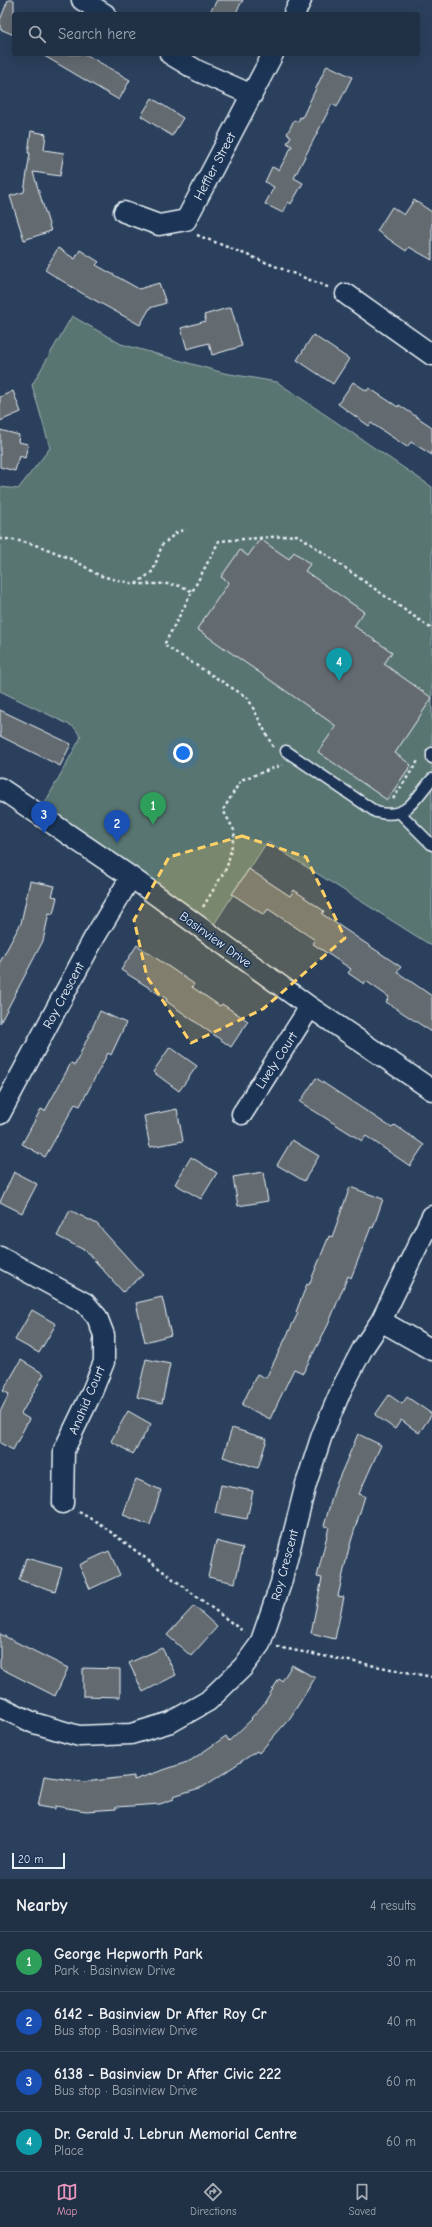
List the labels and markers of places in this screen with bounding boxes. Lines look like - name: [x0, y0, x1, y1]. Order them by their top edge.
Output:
- pin: 4: [326, 648, 352, 681]
- pin: 1: [140, 792, 166, 825]
- pin: 3: [31, 801, 57, 834]
- pin: 2: [104, 810, 130, 843]

